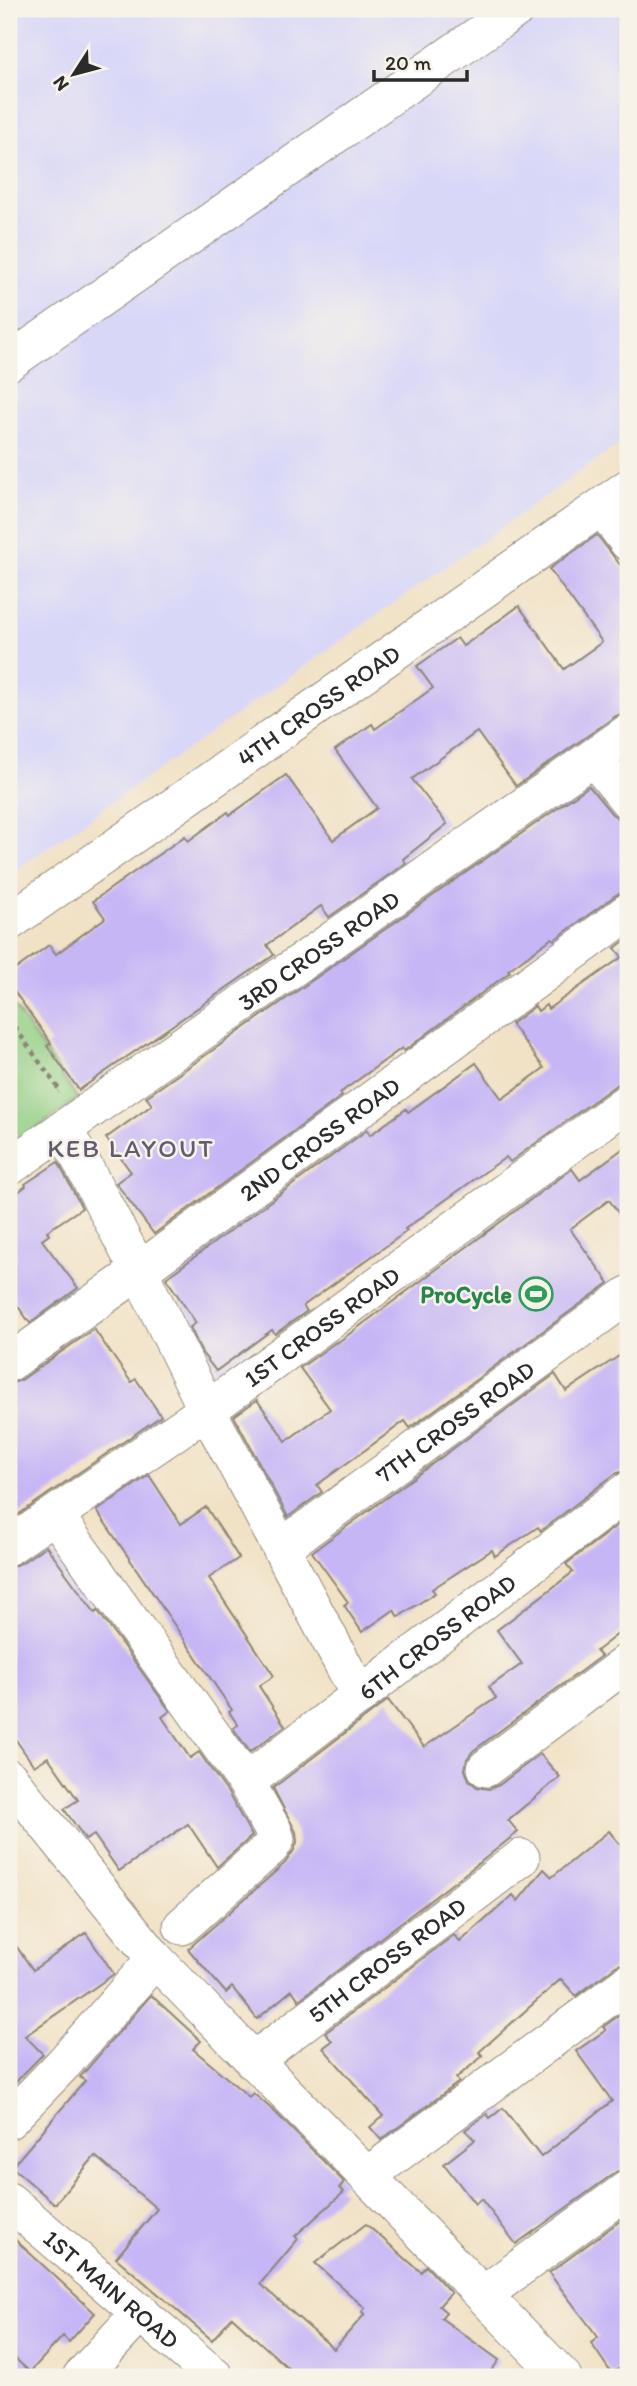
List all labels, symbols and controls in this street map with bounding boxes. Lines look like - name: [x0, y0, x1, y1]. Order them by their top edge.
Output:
- north arrow: [38, 38, 108, 108]
- scale bar: [374, 38, 467, 82]
- text: 20 m: [385, 50, 432, 75]
- text: N: [48, 72, 74, 96]
- street label: 4TH CROSS ROAD: [232, 638, 405, 772]
- street label: 3RD CROSS ROAD: [232, 883, 405, 1017]
- street label: 2ND CROSS ROAD: [234, 1070, 405, 1207]
- district label: KEB LAYOUT: [47, 1132, 215, 1164]
- street label: 1ST CROSS ROAD: [238, 1260, 405, 1393]
- sports icon: ProCycle: [517, 1275, 555, 1313]
- place label: ProCycle: [420, 1280, 512, 1310]
- street label: 7TH CROSS ROAD: [370, 1354, 540, 1489]
- street label: 6TH CROSS ROAD: [352, 1567, 521, 1706]
- street label: 5TH CROSS ROAD: [302, 1891, 472, 2029]
- street label: 1ST MAIN ROAD: [38, 2223, 185, 2355]

